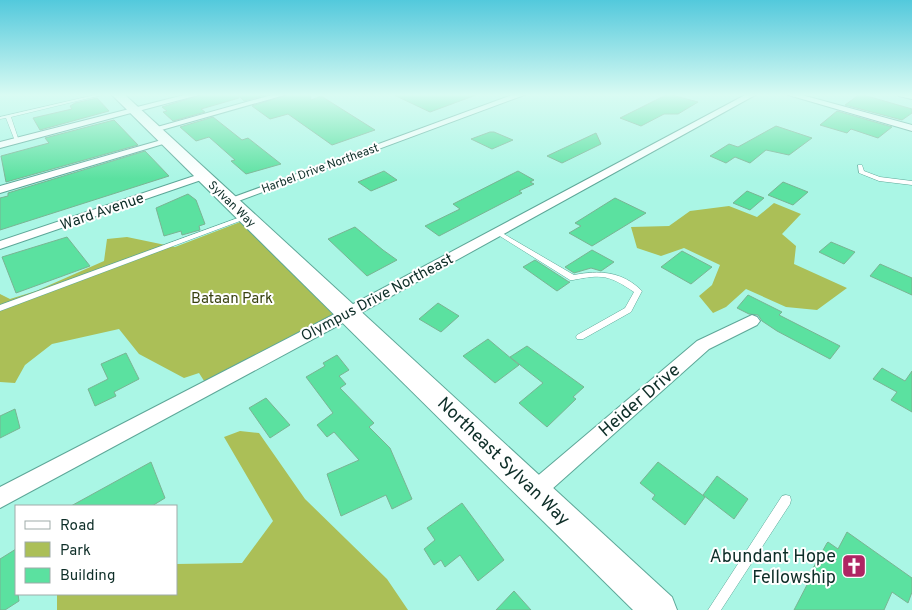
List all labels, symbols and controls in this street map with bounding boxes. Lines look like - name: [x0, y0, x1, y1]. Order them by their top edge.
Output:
- street label: Harbel Drive Northeast: [259, 140, 381, 198]
- street label: Sylvan Way: [204, 178, 259, 232]
- street label: Ward Avenue: [58, 189, 147, 236]
- street label: Olympus Drive Northeast: [298, 250, 457, 347]
- park label: Bataan Park: [191, 290, 273, 309]
- street label: Heider Drive: [594, 359, 686, 443]
- street label: Northeast Sylvan Way: [432, 393, 574, 532]
- legend: [15, 505, 178, 595]
- text: Road: [60, 517, 95, 536]
- text: Park: [60, 542, 91, 561]
- place label: Abundant Hope Fellowship: [710, 546, 836, 590]
- church icon: Abundant Hope Fellowship: [841, 553, 867, 579]
- text: Building: [60, 567, 115, 586]

